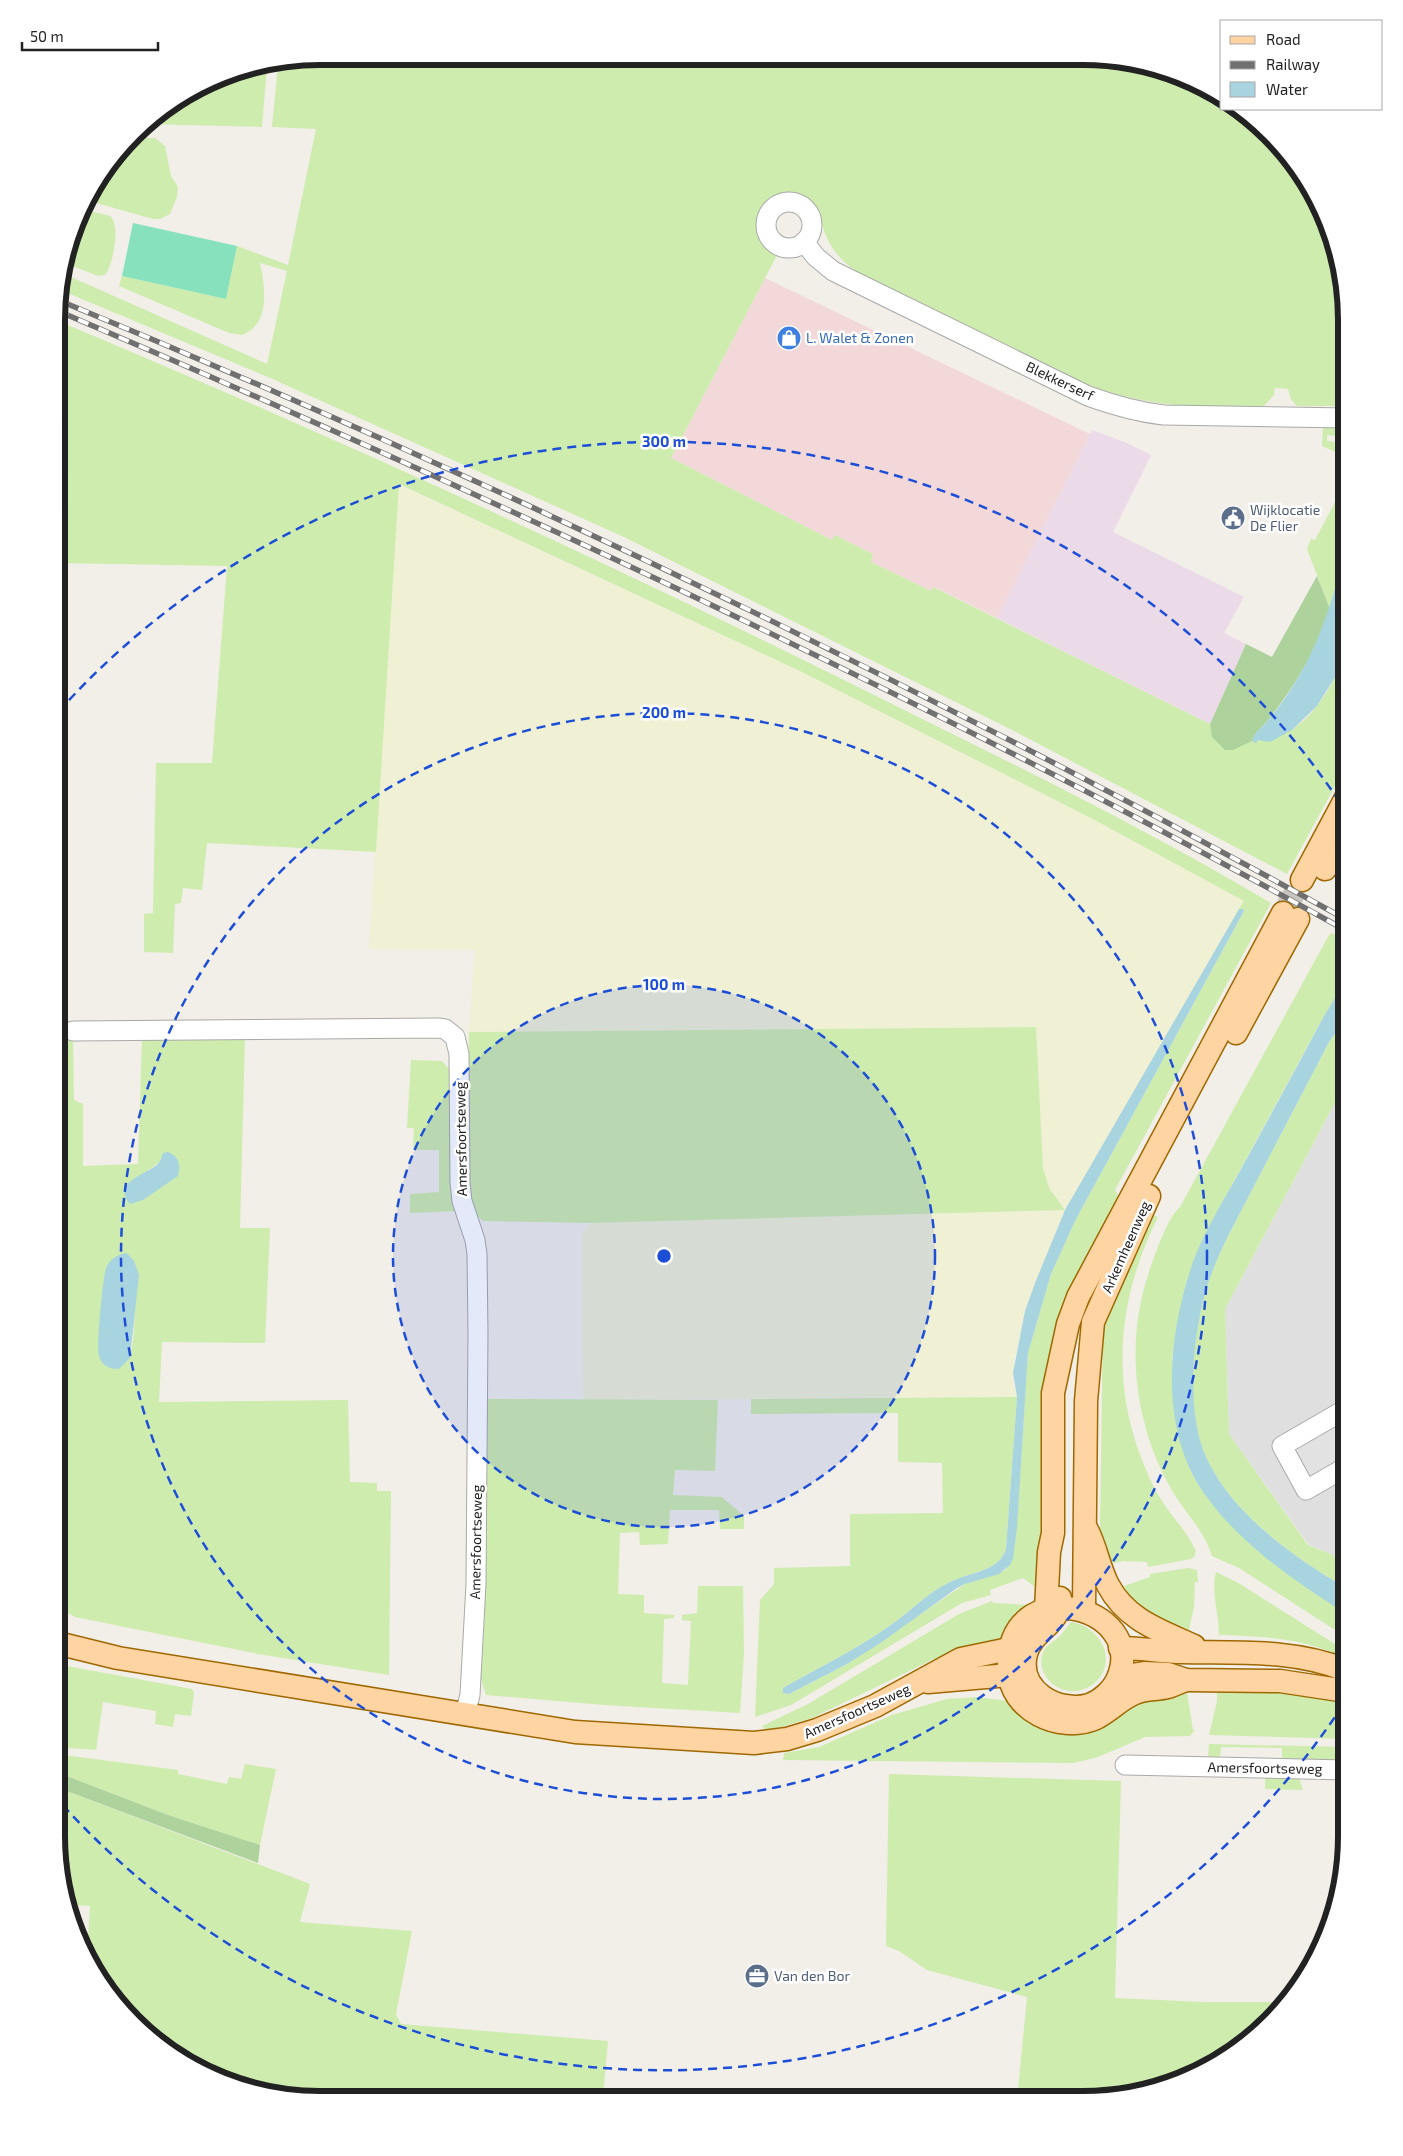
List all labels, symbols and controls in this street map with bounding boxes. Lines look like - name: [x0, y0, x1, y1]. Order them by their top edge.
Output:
- scale bar: [22, 20, 159, 52]
- legend: [1220, 20, 1383, 110]
- text: 50 m: [30, 27, 64, 45]
- text: Road: [1266, 30, 1301, 48]
- text: Railway: [1266, 55, 1320, 73]
- text: Water: [1266, 80, 1308, 98]
- shop icon: L. Walet & Zonen: [776, 325, 802, 351]
- place label: L. Walet & Zonen: [806, 329, 914, 346]
- street label: Blekkerserf: [1023, 357, 1098, 404]
- text: 300 m: [642, 432, 686, 450]
- place label: Wijklocatie De Flier: [1250, 501, 1320, 534]
- public building icon: Wijklocatie De Flier: [1220, 505, 1246, 531]
- text: 200 m: [642, 703, 686, 721]
- text: 100 m: [643, 975, 685, 993]
- street label: Amersfoortseweg: [451, 1081, 470, 1197]
- street label: Arkemheenweg: [1098, 1198, 1154, 1296]
- centre of rings: [655, 1247, 673, 1265]
- street label: Amersfoortseweg: [466, 1484, 485, 1599]
- street label: Amersfoortseweg: [801, 1679, 913, 1742]
- street label: Amersfoortseweg: [1208, 1758, 1323, 1777]
- office icon: Van den Bor: [744, 1963, 770, 1989]
- place label: Van den Bor: [774, 1967, 851, 1984]

